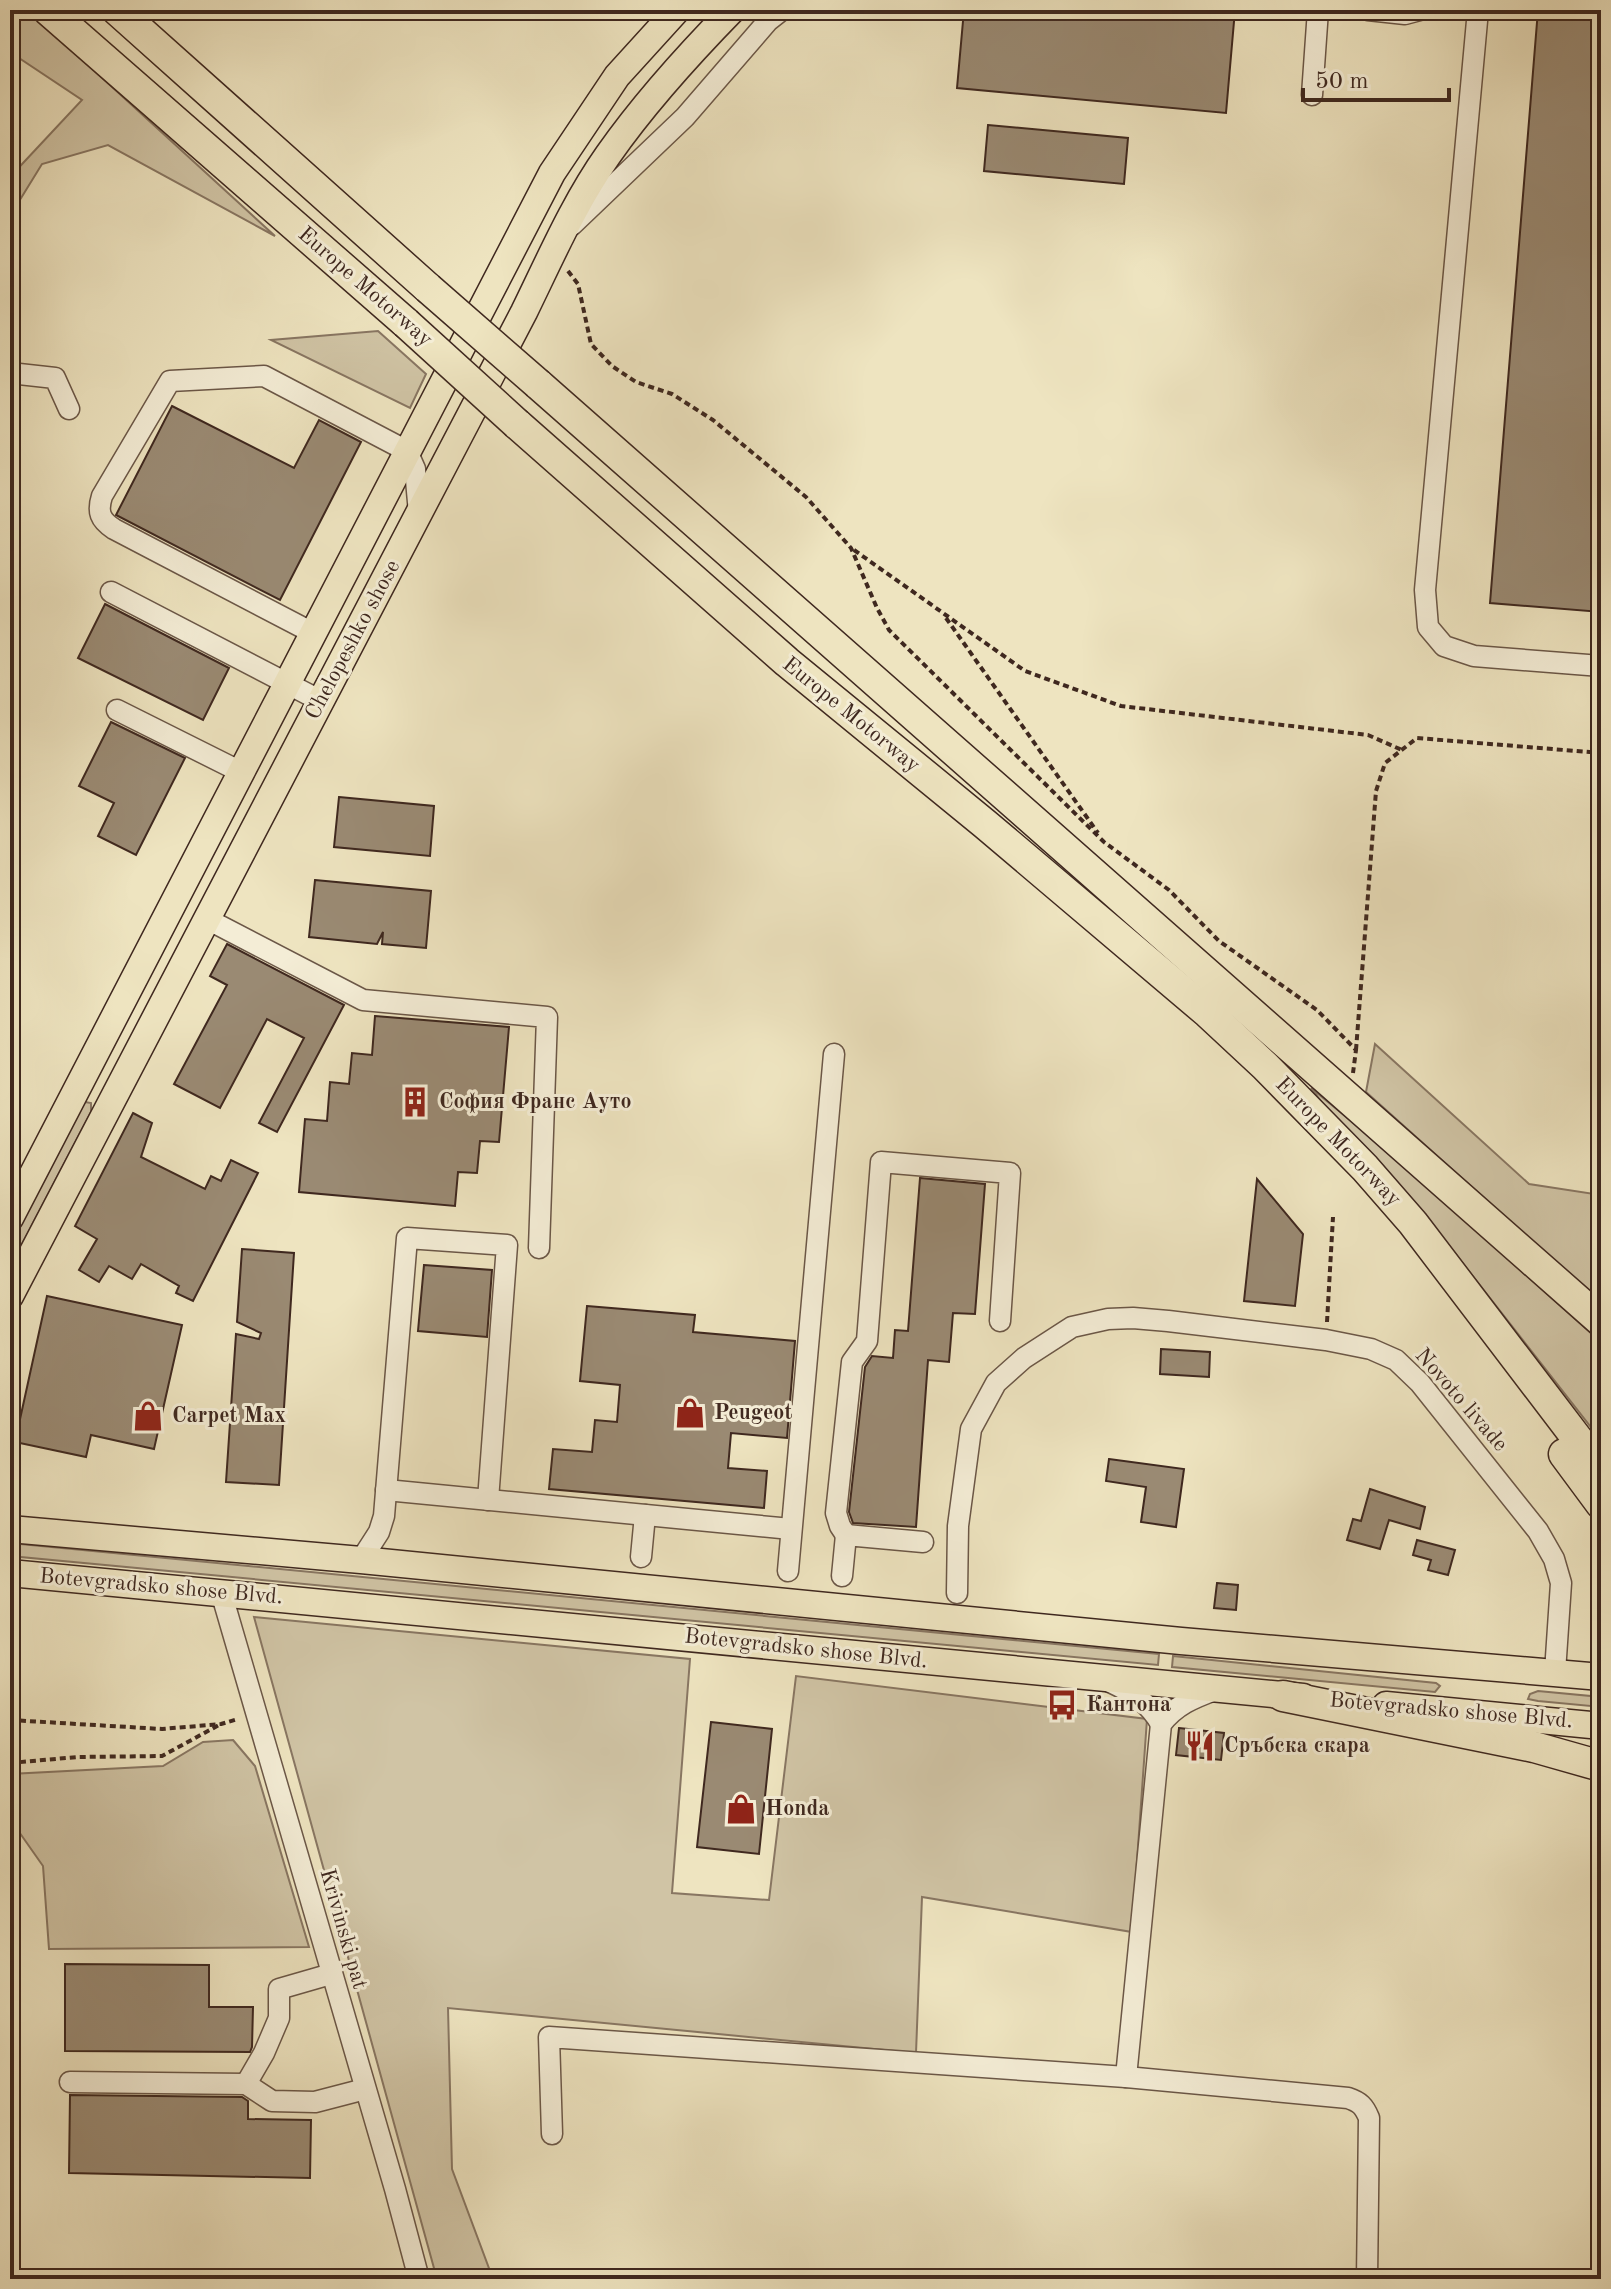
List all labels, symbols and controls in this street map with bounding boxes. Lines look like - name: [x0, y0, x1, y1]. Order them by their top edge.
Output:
- scale bar: [1303, 52, 1449, 102]
- text: 50 m: [1315, 70, 1369, 94]
- street label: Europe Motorway: [294, 223, 437, 351]
- street label: Chelopeshko shose: [302, 557, 404, 723]
- street label: Europe Motorway: [778, 653, 924, 777]
- street label: Europe Motorway: [1271, 1073, 1405, 1211]
- building icon: София Франс Ауто: [398, 1085, 432, 1119]
- place label: София Франс Ауто: [439, 1091, 632, 1114]
- street label: Novoto livade: [1411, 1344, 1511, 1456]
- shop icon: Peugeot: [673, 1396, 707, 1430]
- shop icon: Carpet Max: [131, 1399, 165, 1433]
- place label: Peugeot: [714, 1402, 792, 1424]
- place label: Carpet Max: [172, 1405, 286, 1427]
- street label: Botevgradsko shose Blvd.: [38, 1565, 284, 1609]
- street label: Botevgradsko shose Blvd.: [683, 1625, 929, 1673]
- bus stop icon: Кантона: [1045, 1688, 1079, 1722]
- street label: Botevgradsko shose Blvd.: [1328, 1689, 1574, 1733]
- place label: Кантона: [1086, 1694, 1171, 1716]
- restaurant icon: Сръбска скара: [1183, 1729, 1217, 1763]
- place label: Сръбска скара: [1224, 1735, 1370, 1757]
- shop icon: Honda: [724, 1792, 758, 1826]
- place label: Honda: [765, 1798, 829, 1820]
- street label: Krivinski pat: [315, 1866, 371, 1992]

